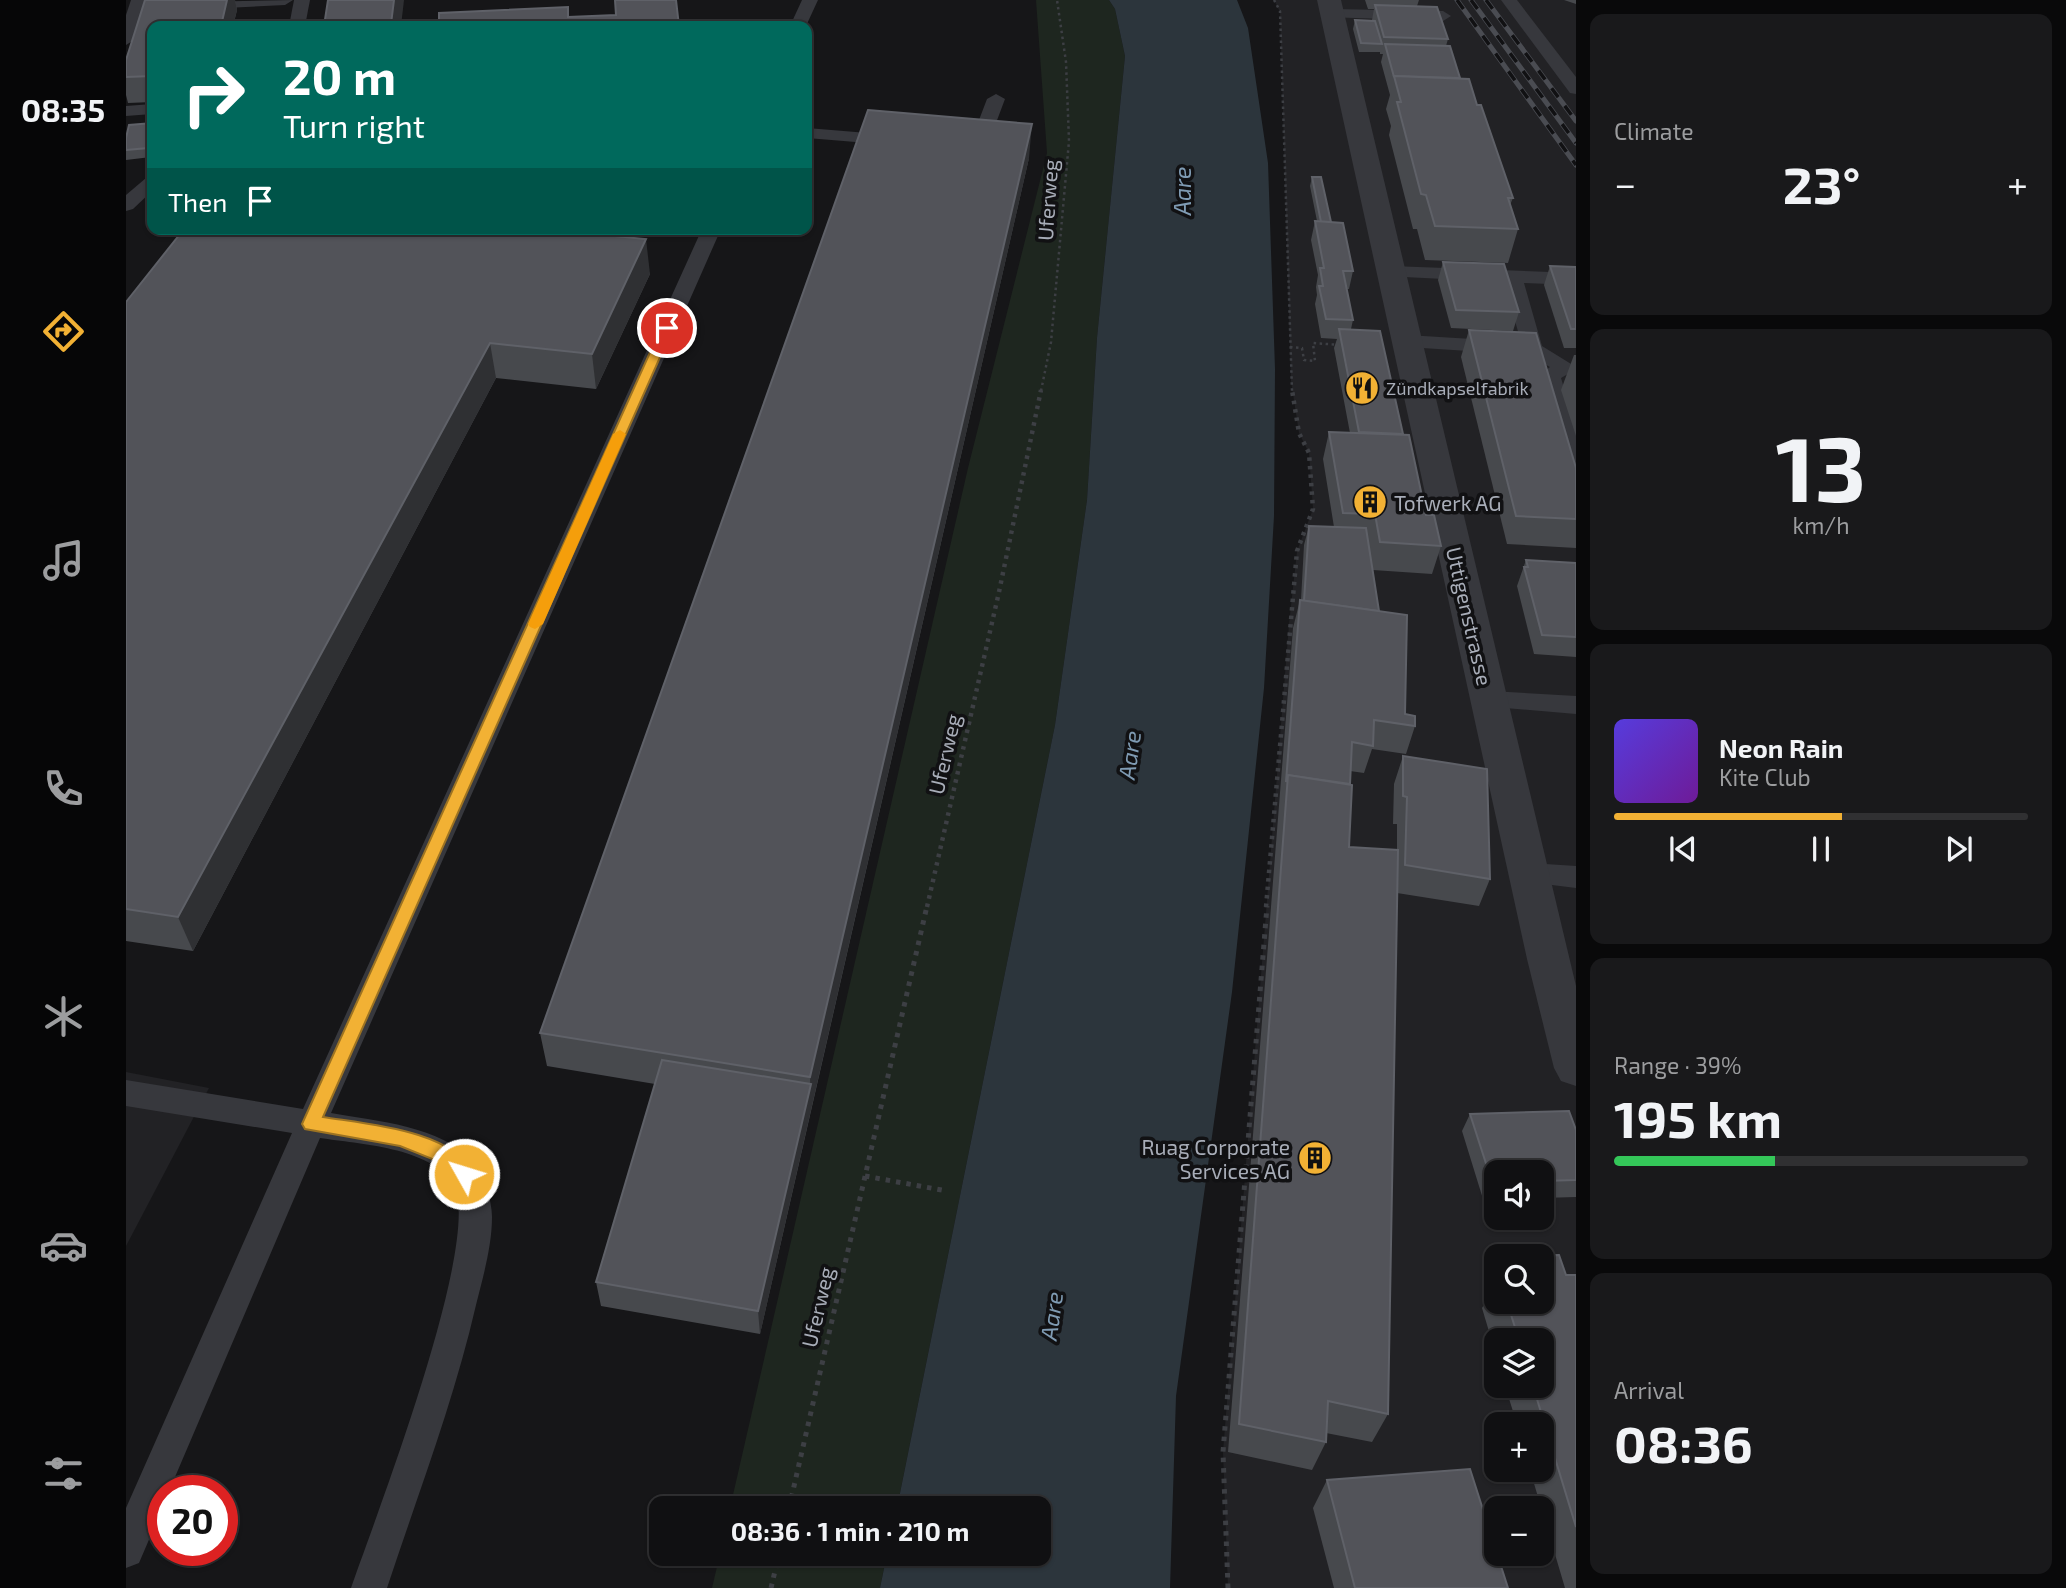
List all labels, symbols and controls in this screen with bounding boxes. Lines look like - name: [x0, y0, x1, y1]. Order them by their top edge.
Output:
- text: 20 m: [283, 46, 396, 105]
- icon: right: [168, 49, 259, 140]
- text: 08:35: [21, 90, 105, 128]
- text: Turn right: [283, 106, 425, 144]
- text: Climate: [1614, 117, 1694, 145]
- text: 23°: [1783, 152, 1860, 214]
- street label: Uferweg: [1032, 158, 1062, 242]
- text: −: [1614, 160, 1636, 206]
- text: +: [2007, 160, 2028, 206]
- water label: Aare: [1168, 167, 1196, 216]
- icon: arrive: [241, 182, 279, 220]
- text: Then: [168, 186, 227, 217]
- pin: [637, 298, 697, 358]
- icon: directions: [39, 307, 88, 356]
- icon: arrive: [648, 309, 686, 347]
- restaurant icon: Zündkapselfabrik: [1343, 369, 1381, 407]
- place label: Zündkapselfabrik: [1386, 377, 1529, 399]
- text: 13: [1776, 411, 1866, 520]
- building icon: Tofwerk AG: [1351, 483, 1389, 521]
- place label: Tofwerk AG: [1394, 490, 1502, 515]
- text: km/h: [1792, 511, 1850, 539]
- icon: music: [39, 536, 88, 585]
- street label: Uttigenstrasse: [1442, 544, 1498, 688]
- street label: Uferweg: [923, 711, 965, 797]
- water label: Aare: [1112, 729, 1146, 782]
- text: Neon Rain: [1719, 732, 1843, 763]
- text: Kite Club: [1719, 763, 1811, 791]
- icon: phone: [39, 764, 88, 813]
- icon: previous: [1664, 830, 1702, 868]
- icon: pause: [1802, 830, 1840, 868]
- icon: next: [1940, 830, 1978, 868]
- icon: climate: [39, 992, 88, 1041]
- text: Range · 39%: [1614, 1051, 1742, 1079]
- text: 195 km: [1614, 1086, 1782, 1148]
- place label: Ruag Corporate Services AG: [1141, 1134, 1290, 1183]
- position arrow: [427, 1137, 501, 1211]
- building icon: Ruag Corporate Services AG: [1296, 1139, 1334, 1177]
- map controls: [1484, 1160, 1554, 1566]
- button: sound: [1484, 1160, 1554, 1230]
- icon: car: [39, 1221, 88, 1270]
- button: search: [1484, 1244, 1554, 1314]
- street label: Uferweg: [796, 1264, 838, 1350]
- water label: Aare: [1034, 1290, 1068, 1343]
- button: layers: [1484, 1328, 1554, 1398]
- text: Arrival: [1614, 1376, 1684, 1404]
- text: 08:36: [1614, 1411, 1753, 1473]
- button: +: [1484, 1412, 1554, 1482]
- icon: filters: [39, 1449, 88, 1498]
- speed limit sign: 20: [147, 1475, 238, 1566]
- button: −: [1484, 1496, 1554, 1566]
- text: 08:36 · 1 min · 210 m: [731, 1515, 969, 1546]

